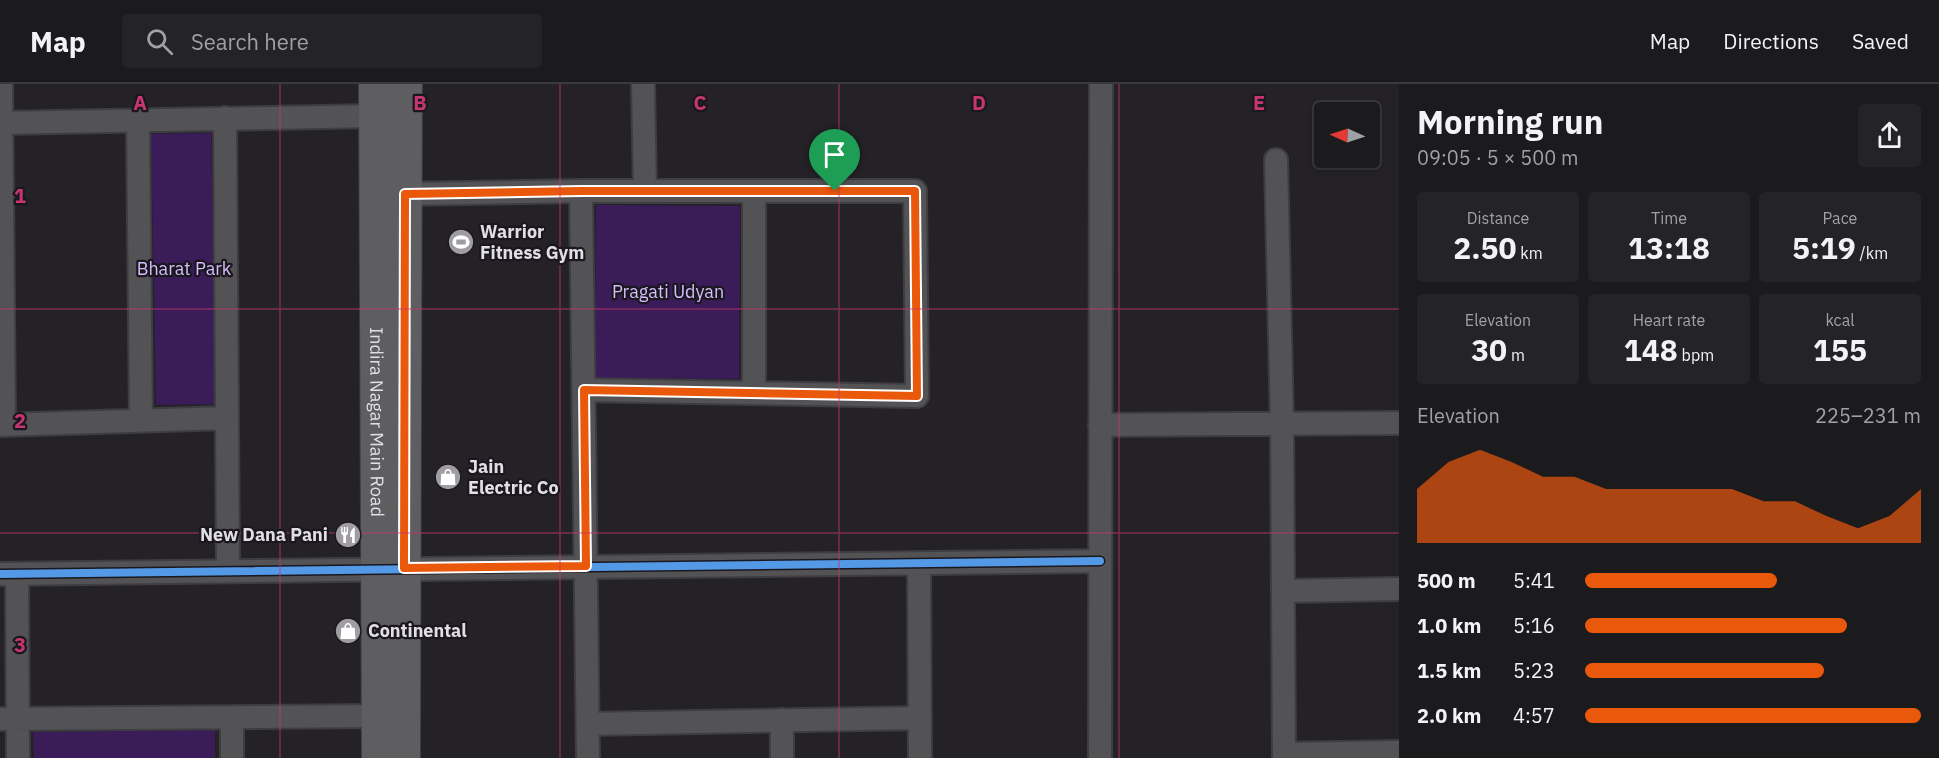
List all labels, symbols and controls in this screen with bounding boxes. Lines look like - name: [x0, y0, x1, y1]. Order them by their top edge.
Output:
- search box: [122, 14, 542, 68]
- text: Map: [30, 23, 86, 60]
- icon: search: [143, 25, 176, 58]
- text: Search here: [191, 27, 309, 56]
- text: Map: [1650, 27, 1690, 55]
- text: Directions: [1723, 27, 1819, 55]
- text: Saved: [1852, 27, 1909, 55]
- text: A: [133, 89, 147, 116]
- text: B: [413, 89, 427, 116]
- text: C: [693, 89, 707, 116]
- text: D: [972, 89, 986, 116]
- text: E: [1253, 89, 1265, 116]
- text: Morning run: [1417, 100, 1603, 143]
- north arrow: [1314, 102, 1380, 168]
- map controls: [1314, 102, 1380, 168]
- button: share: [1858, 104, 1921, 167]
- pin: [809, 129, 860, 191]
- icon: arrive: [818, 138, 851, 171]
- text: 09:05 · 5 × 500 m: [1417, 144, 1578, 171]
- text: 1: [14, 182, 26, 209]
- text: Distance: [1467, 208, 1529, 228]
- text: Time: [1651, 208, 1687, 228]
- text: Pace: [1823, 208, 1857, 228]
- place label: Warrior Fitness Gym: [480, 220, 584, 264]
- sports icon: Warrior Fitness Gym: [446, 227, 476, 257]
- text: 2.50: [1453, 228, 1517, 267]
- text: 13:18: [1628, 228, 1710, 267]
- text: 5:19: [1792, 228, 1856, 267]
- text: km: [1517, 243, 1543, 263]
- text: /km: [1856, 243, 1888, 263]
- park label: Bharat Park: [137, 257, 232, 280]
- park label: Pragati Udyan: [612, 280, 724, 303]
- text: Elevation: [1465, 310, 1531, 330]
- text: Heart rate: [1633, 310, 1705, 330]
- text: kcal: [1825, 310, 1855, 330]
- street label: Indira Nagar Main Road: [365, 327, 389, 517]
- text: 30: [1471, 330, 1507, 369]
- text: 148: [1624, 330, 1678, 369]
- text: 155: [1813, 330, 1867, 369]
- text: m: [1507, 345, 1525, 365]
- text: bpm: [1678, 345, 1714, 365]
- text: Elevation: [1417, 402, 1500, 429]
- text: 225–231 m: [1815, 402, 1921, 429]
- text: 2: [14, 407, 26, 434]
- place label: Jain Electric Co: [468, 455, 559, 499]
- shop icon: Jain Electric Co: [433, 462, 463, 492]
- restaurant icon: New Dana Pani: [333, 520, 363, 550]
- place label: New Dana Pani: [200, 523, 328, 546]
- text: 500 m: [1417, 567, 1476, 594]
- text: 5:41: [1513, 567, 1555, 594]
- text: 1.0 km: [1417, 612, 1481, 639]
- text: 5:16: [1513, 612, 1555, 639]
- shop icon: Continental: [333, 616, 363, 646]
- place label: Continental: [368, 619, 467, 642]
- text: 3: [14, 631, 26, 658]
- text: 1.5 km: [1417, 657, 1481, 684]
- text: 5:23: [1513, 657, 1555, 684]
- text: 2.0 km: [1417, 702, 1481, 729]
- text: 4:57: [1513, 702, 1555, 729]

